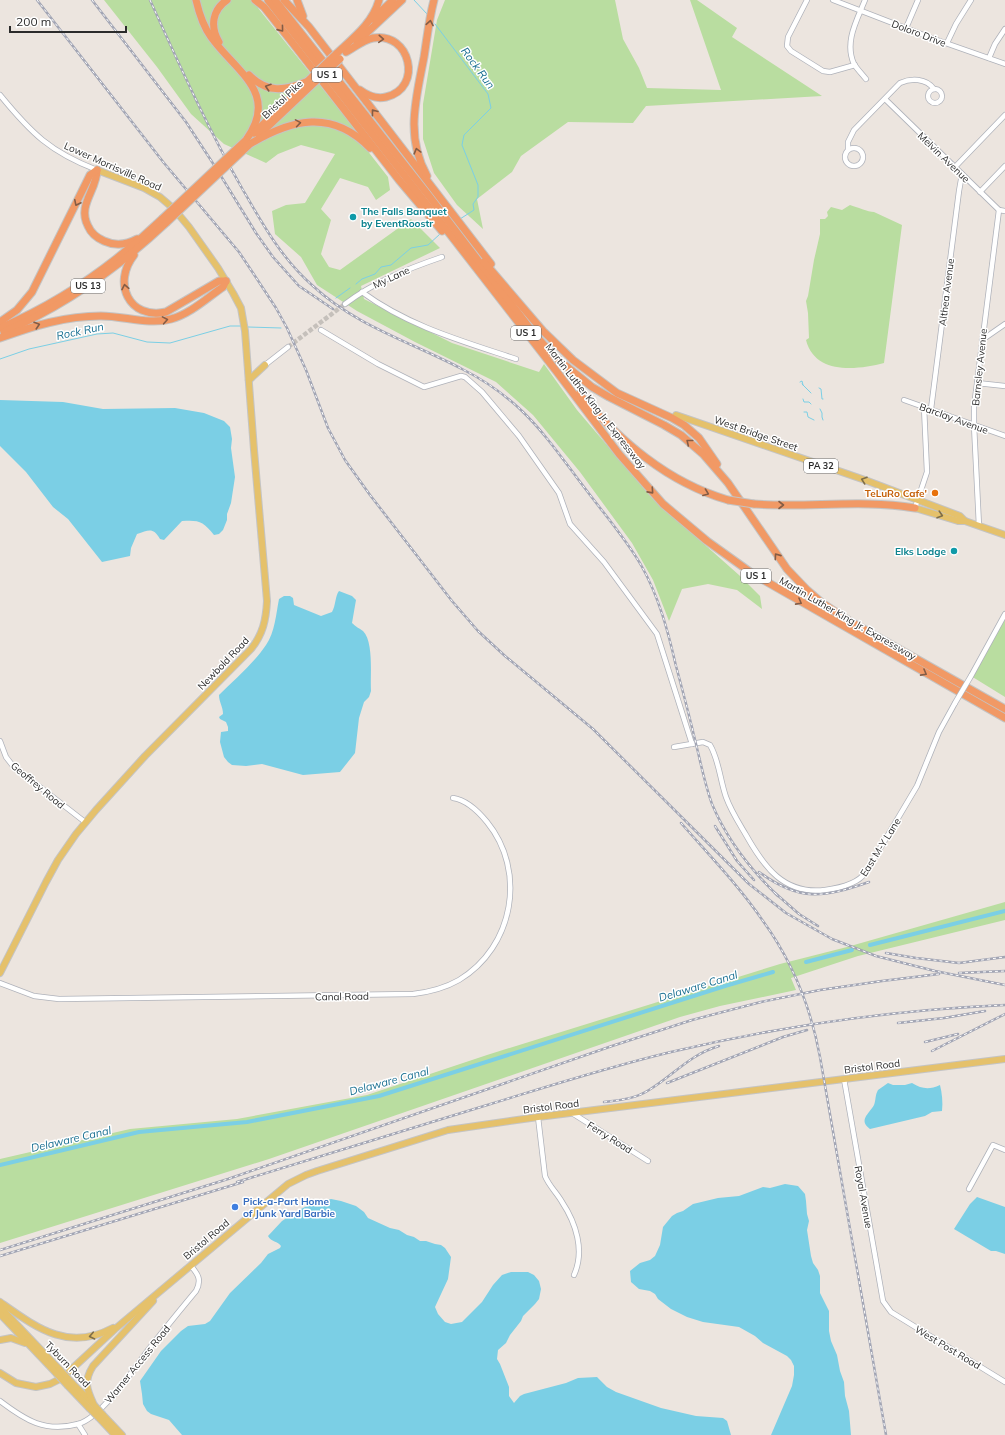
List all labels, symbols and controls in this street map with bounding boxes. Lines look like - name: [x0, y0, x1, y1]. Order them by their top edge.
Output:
- scale bar: [10, 8, 126, 34]
- text: 200 m: [16, 14, 51, 29]
- street label: Doloro Drive: [890, 17, 948, 50]
- one-way arrow: [425, 20, 434, 26]
- one-way arrow: [277, 24, 284, 31]
- one-way arrow: [378, 34, 384, 43]
- water label: Rock Run: [458, 44, 498, 92]
- road number: US 1: [312, 68, 342, 82]
- street label: Bristol Pike: [259, 77, 306, 122]
- one-way arrow: [265, 83, 272, 91]
- one-way arrow: [372, 110, 379, 117]
- one-way arrow: [295, 119, 302, 128]
- street label: Melvin Avenue: [915, 129, 972, 185]
- street label: Lower Morrisville Road: [62, 139, 163, 194]
- one-way arrow: [414, 148, 422, 154]
- one-way arrow: [74, 198, 82, 206]
- place label: The Falls Banquet by EventRoostr: [361, 205, 447, 230]
- marker: The Falls Banquet by EventRoostr: [348, 212, 358, 222]
- street label: Althea Avenue: [936, 258, 957, 327]
- street label: My Lane: [371, 263, 412, 292]
- road number: US 13: [71, 279, 105, 293]
- one-way arrow: [121, 284, 130, 290]
- one-way arrow: [162, 316, 169, 325]
- water label: Rock Run: [55, 319, 105, 343]
- one-way arrow: [33, 321, 40, 330]
- road number: US 1: [511, 326, 541, 340]
- street label: Barnsley Avenue: [969, 328, 990, 406]
- street label: Martin Luther King Jr. Expressway: [543, 341, 649, 472]
- street label: Barclay Avenue: [918, 400, 990, 437]
- street label: West Bridge Street: [712, 413, 800, 454]
- one-way arrow: [687, 440, 694, 447]
- road number: PA 32: [804, 459, 838, 473]
- one-way arrow: [861, 477, 868, 485]
- one-way arrow: [646, 486, 654, 494]
- place label: TeLuRo Cafe': [865, 487, 927, 500]
- one-way arrow: [702, 488, 709, 496]
- marker: TeLuRo Cafe': [930, 488, 940, 498]
- one-way arrow: [778, 501, 784, 510]
- one-way arrow: [936, 510, 943, 519]
- place label: Elks Lodge: [895, 545, 947, 558]
- marker: Elks Lodge: [949, 546, 959, 556]
- one-way arrow: [775, 553, 782, 560]
- road number: US 1: [741, 569, 771, 583]
- street label: Martin Luther King Jr. Expressway: [777, 574, 919, 663]
- one-way arrow: [795, 597, 802, 604]
- street label: Newbold Road: [195, 634, 252, 693]
- one-way arrow: [920, 668, 927, 675]
- street label: Geoffrey Road: [8, 759, 67, 812]
- street label: East M-Y Lane: [857, 816, 904, 879]
- water label: Delaware Canal: [657, 967, 740, 1005]
- street label: Canal Road: [315, 990, 369, 1003]
- street label: Bristol Road: [843, 1057, 901, 1076]
- water label: Delaware Canal: [348, 1064, 431, 1098]
- street label: Bristol Road: [522, 1097, 580, 1116]
- street label: Ferry Road: [585, 1118, 635, 1156]
- water label: Delaware Canal: [30, 1123, 113, 1155]
- street label: Royal Avenue: [852, 1165, 875, 1229]
- place label: Pick-a-Part Home of Junk Yard Barbie: [243, 1195, 335, 1220]
- marker: Pick-a-Part Home of Junk Yard Barbie: [230, 1202, 240, 1212]
- street label: Bristol Road: [181, 1216, 232, 1262]
- street label: Warner Access Road: [102, 1322, 173, 1406]
- street label: West Post Road: [912, 1323, 983, 1372]
- one-way arrow: [88, 1331, 95, 1339]
- street label: Tyburn Road: [42, 1339, 93, 1390]

